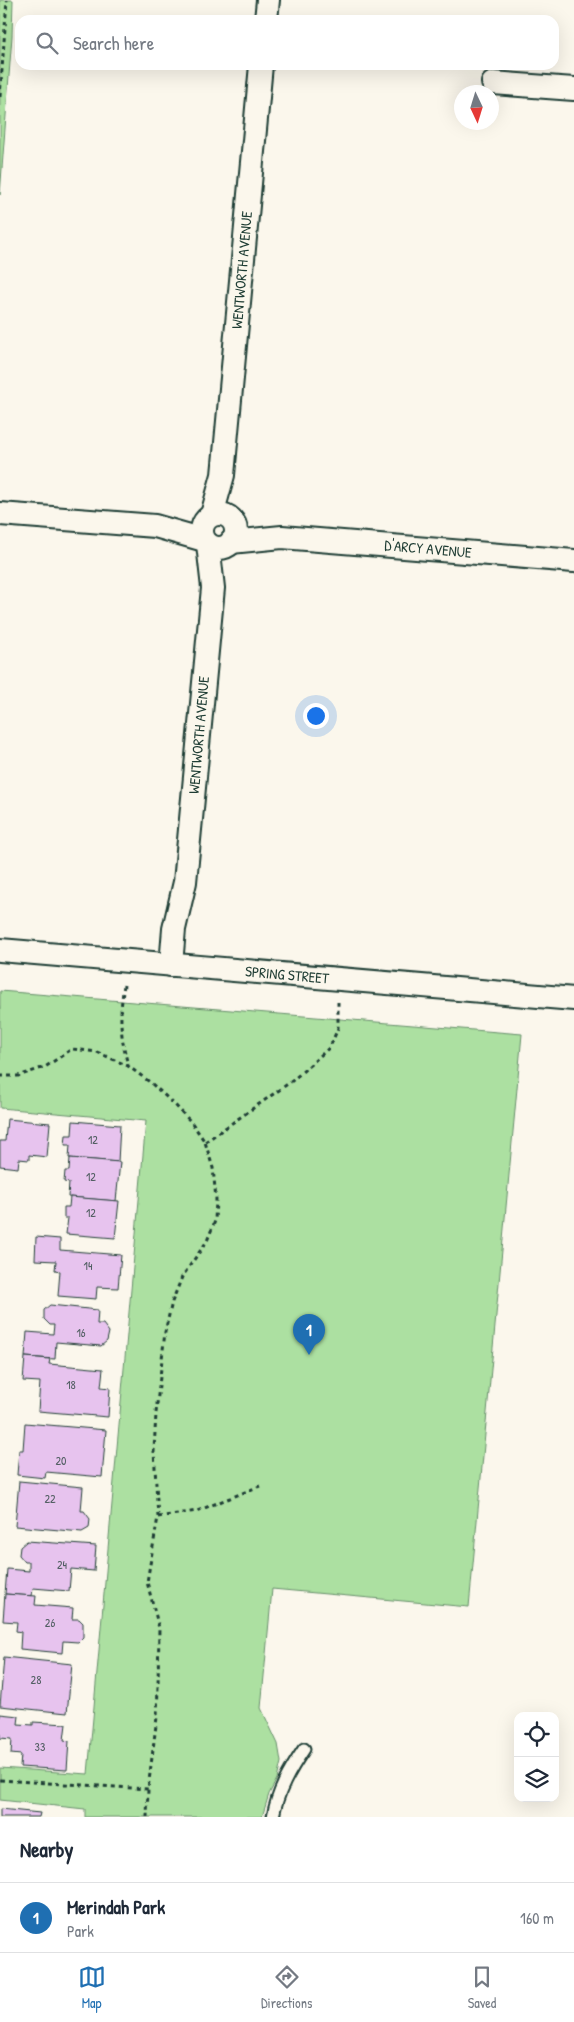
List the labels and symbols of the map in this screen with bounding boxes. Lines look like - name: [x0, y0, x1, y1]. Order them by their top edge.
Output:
- north arrow: [454, 85, 499, 130]
- street label: WENTWORTH AVENUE: [226, 210, 257, 330]
- street label: D'ARCY AVENUE: [384, 534, 473, 563]
- street label: WENTWORTH AVENUE: [183, 675, 214, 795]
- your location: [303, 703, 329, 729]
- street label: SPRING STREET: [244, 960, 331, 989]
- house number: 12: [88, 1131, 98, 1148]
- house number: 12: [86, 1168, 96, 1185]
- house number: 12: [86, 1204, 96, 1221]
- house number: 14: [84, 1257, 93, 1274]
- pin: 1: [293, 1314, 325, 1355]
- house number: 16: [76, 1324, 86, 1341]
- house number: 18: [66, 1376, 76, 1393]
- house number: 20: [56, 1452, 67, 1469]
- house number: 22: [44, 1490, 56, 1507]
- house number: 24: [57, 1556, 68, 1573]
- house number: 26: [45, 1614, 55, 1631]
- house number: 28: [31, 1671, 41, 1688]
- house number: 33: [35, 1738, 45, 1755]

